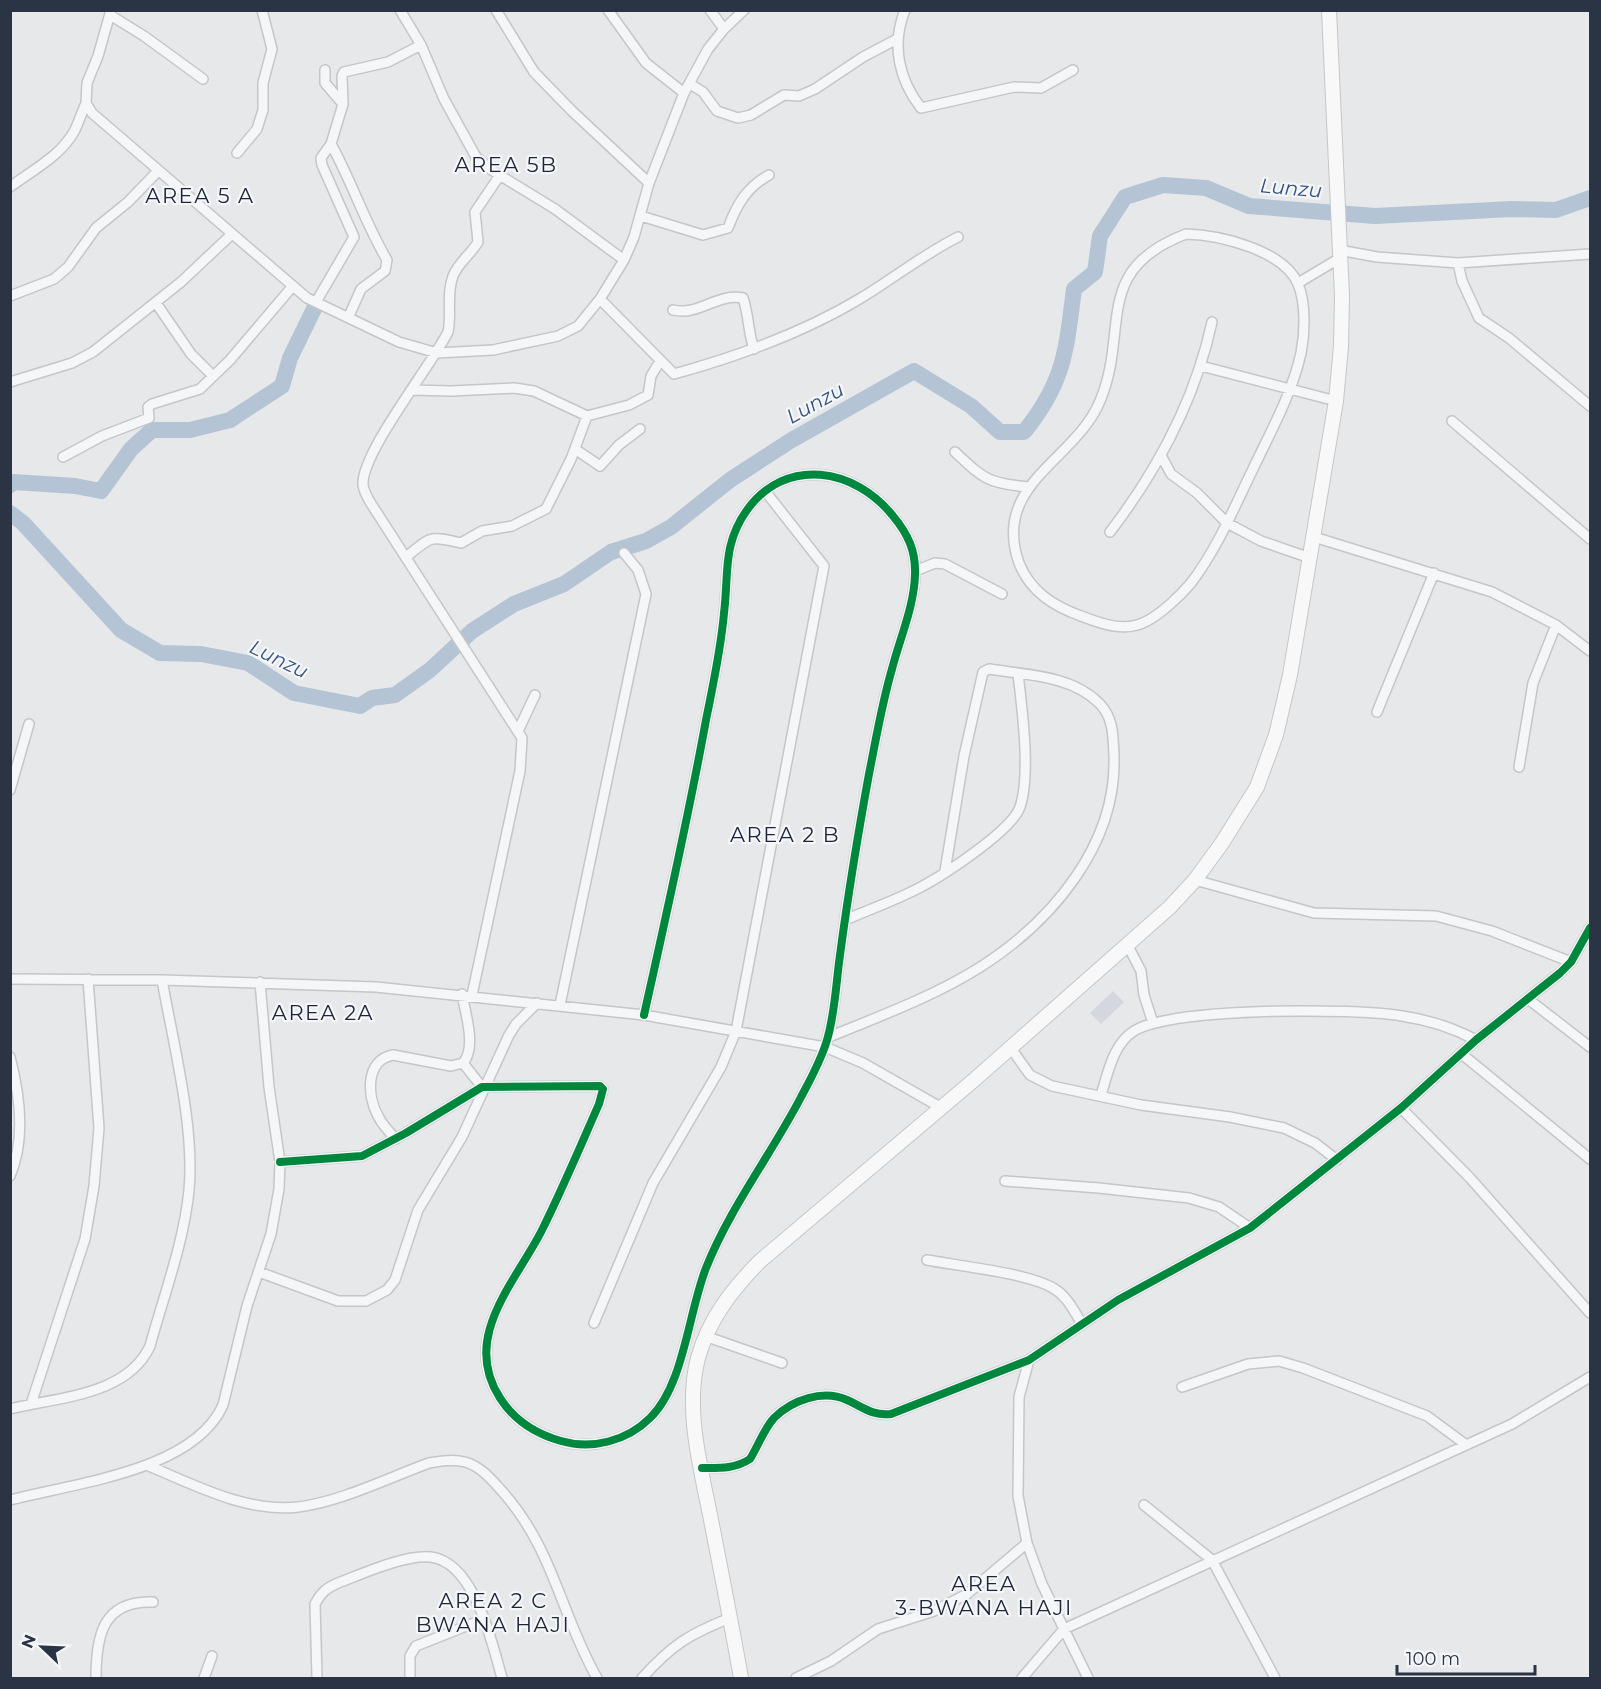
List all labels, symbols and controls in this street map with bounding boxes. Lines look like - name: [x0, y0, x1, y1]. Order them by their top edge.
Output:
- district label: AREA 5B: [454, 152, 558, 177]
- water label: Lunzu: [1259, 173, 1323, 203]
- district label: AREA 5 A: [145, 183, 255, 208]
- water label: Lunzu: [782, 377, 848, 429]
- water label: Lunzu: [246, 635, 312, 683]
- district label: AREA 2 B: [730, 822, 840, 847]
- district label: AREA 2A: [272, 1000, 374, 1025]
- district label: AREA 3-BWANA HAJI: [895, 1571, 1073, 1620]
- district label: AREA 2 C BWANA HAJI: [416, 1588, 570, 1637]
- north arrow: [12, 1617, 72, 1677]
- text: N: [17, 1632, 40, 1651]
- scale bar: [1397, 1638, 1535, 1676]
- text: 100 m: [1406, 1648, 1460, 1670]

